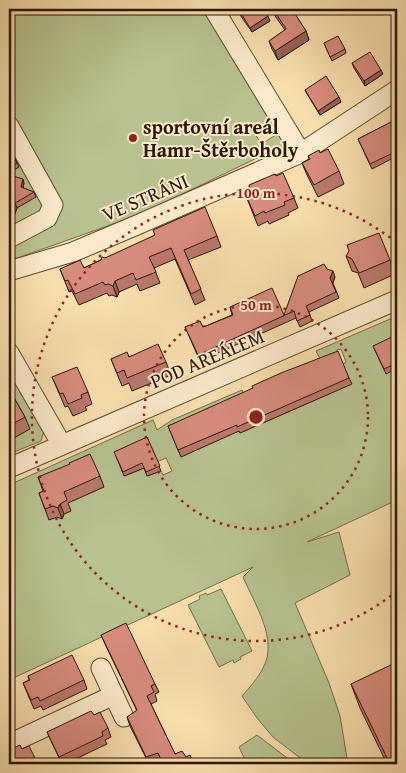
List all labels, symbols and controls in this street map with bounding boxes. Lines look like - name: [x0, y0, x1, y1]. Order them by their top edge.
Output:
- place label: sportovní areál Hamr-Štěrboholy: [143, 112, 299, 164]
- marker: sportovní areál Hamr-Štěrboholy: [127, 132, 139, 144]
- street label: VE STRÁNI: [97, 166, 193, 228]
- text: 100 m: [236, 182, 276, 203]
- text: 50 m: [240, 294, 272, 315]
- street label: POD AREÁLEM: [145, 321, 269, 395]
- centre of rings: [247, 408, 265, 426]

